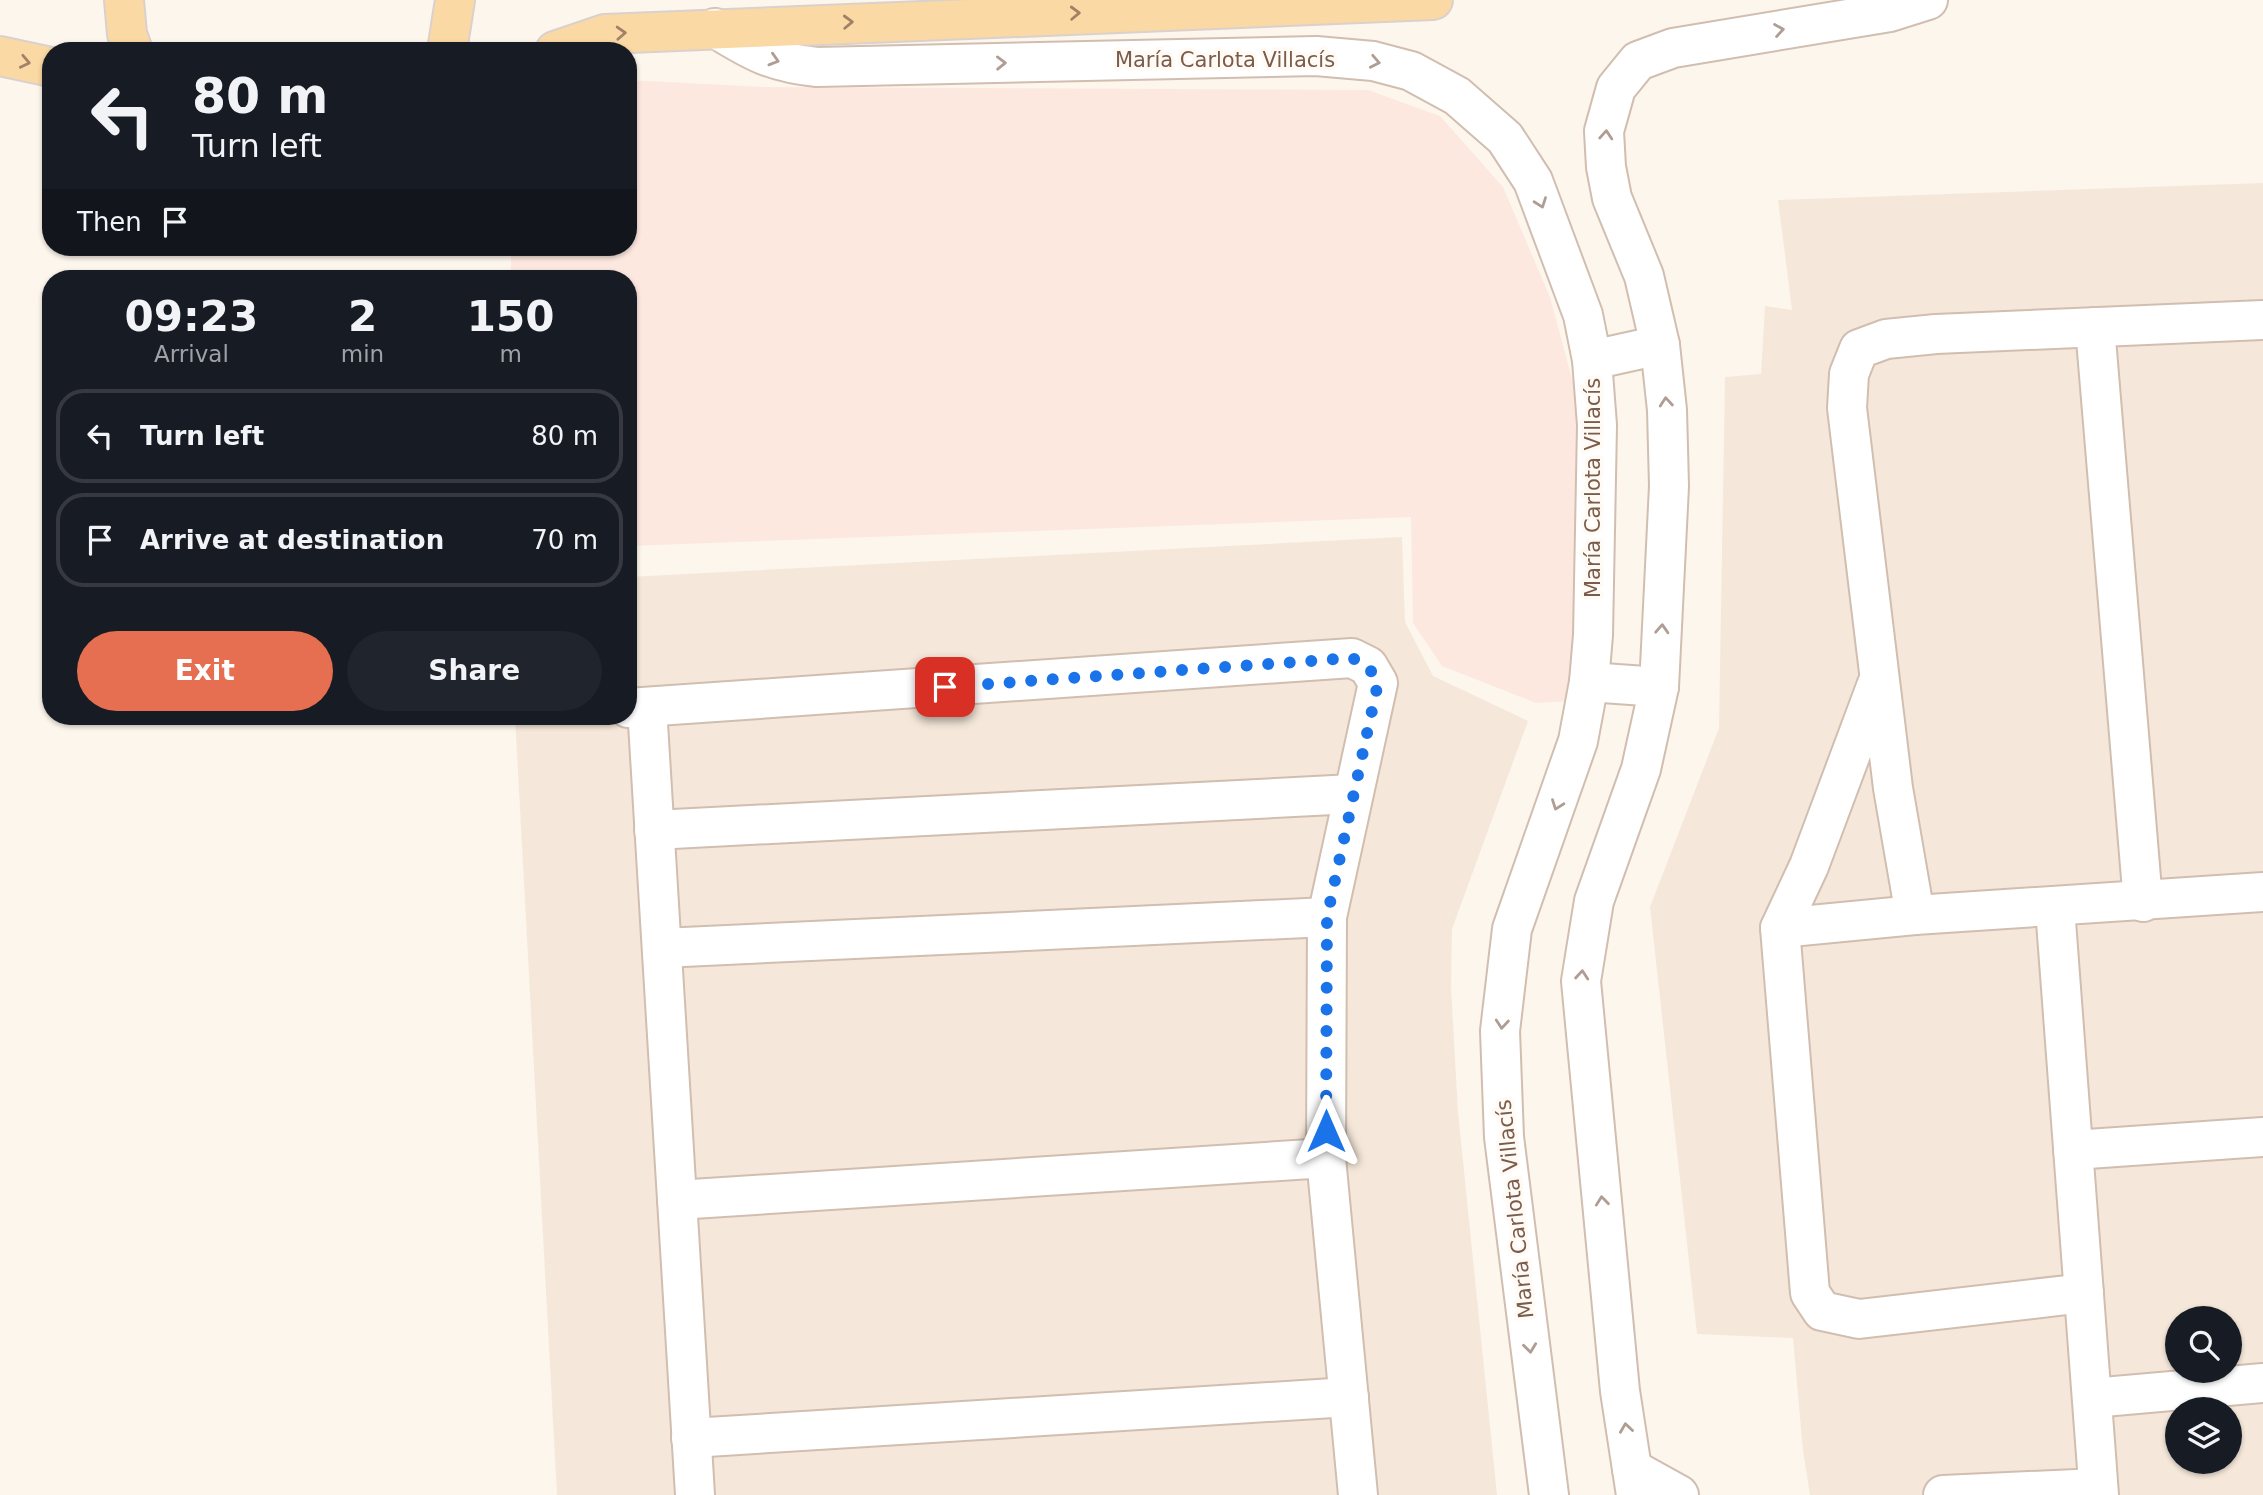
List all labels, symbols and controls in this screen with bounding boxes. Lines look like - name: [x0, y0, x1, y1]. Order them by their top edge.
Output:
- one-way arrow: [1070, 5, 1081, 20]
- one-way arrow: [843, 15, 854, 30]
- one-way arrow: [1773, 23, 1785, 38]
- one-way arrow: [616, 26, 627, 41]
- street label: María Carlota Villacís: [1115, 48, 1335, 72]
- one-way arrow: [768, 52, 780, 66]
- one-way arrow: [19, 53, 31, 68]
- one-way arrow: [1369, 54, 1381, 69]
- one-way arrow: [996, 55, 1007, 71]
- text: 80 m: [192, 68, 328, 125]
- icon: left: [77, 70, 168, 161]
- text: Turn left: [192, 127, 322, 165]
- one-way arrow: [1598, 129, 1613, 140]
- one-way arrow: [1533, 196, 1547, 208]
- icon: arrive: [156, 203, 194, 241]
- text: Then: [77, 207, 142, 237]
- text: 09:23: [125, 292, 258, 341]
- text: 2: [348, 292, 377, 341]
- text: 150: [467, 292, 554, 341]
- text: Arrival: [154, 341, 229, 367]
- text: min: [341, 341, 384, 367]
- text: m: [499, 341, 522, 367]
- street label: María Carlota Villacís: [1581, 378, 1605, 598]
- one-way arrow: [1659, 396, 1674, 407]
- icon: left: [81, 417, 119, 455]
- text: Turn left: [140, 421, 264, 451]
- text: 80 m: [531, 421, 598, 451]
- icon: arrive: [81, 521, 119, 559]
- text: Arrive at destination: [140, 525, 444, 555]
- text: 70 m: [531, 525, 598, 555]
- one-way arrow: [1654, 623, 1669, 634]
- button: Exit: [77, 631, 333, 711]
- button: Share: [347, 631, 602, 711]
- pin: [915, 657, 975, 717]
- icon: arrive: [926, 668, 964, 706]
- one-way arrow: [1551, 799, 1565, 811]
- one-way arrow: [1574, 969, 1589, 980]
- one-way arrow: [1494, 1019, 1509, 1030]
- position arrow: [1289, 1094, 1363, 1168]
- street label: María Carlota Villacís: [1492, 1098, 1538, 1320]
- one-way arrow: [1595, 1196, 1610, 1207]
- map controls: [2165, 1306, 2242, 1474]
- button: search: [2165, 1306, 2242, 1383]
- one-way arrow: [1523, 1342, 1538, 1354]
- button: layers: [2165, 1397, 2242, 1474]
- one-way arrow: [1619, 1422, 1634, 1433]

